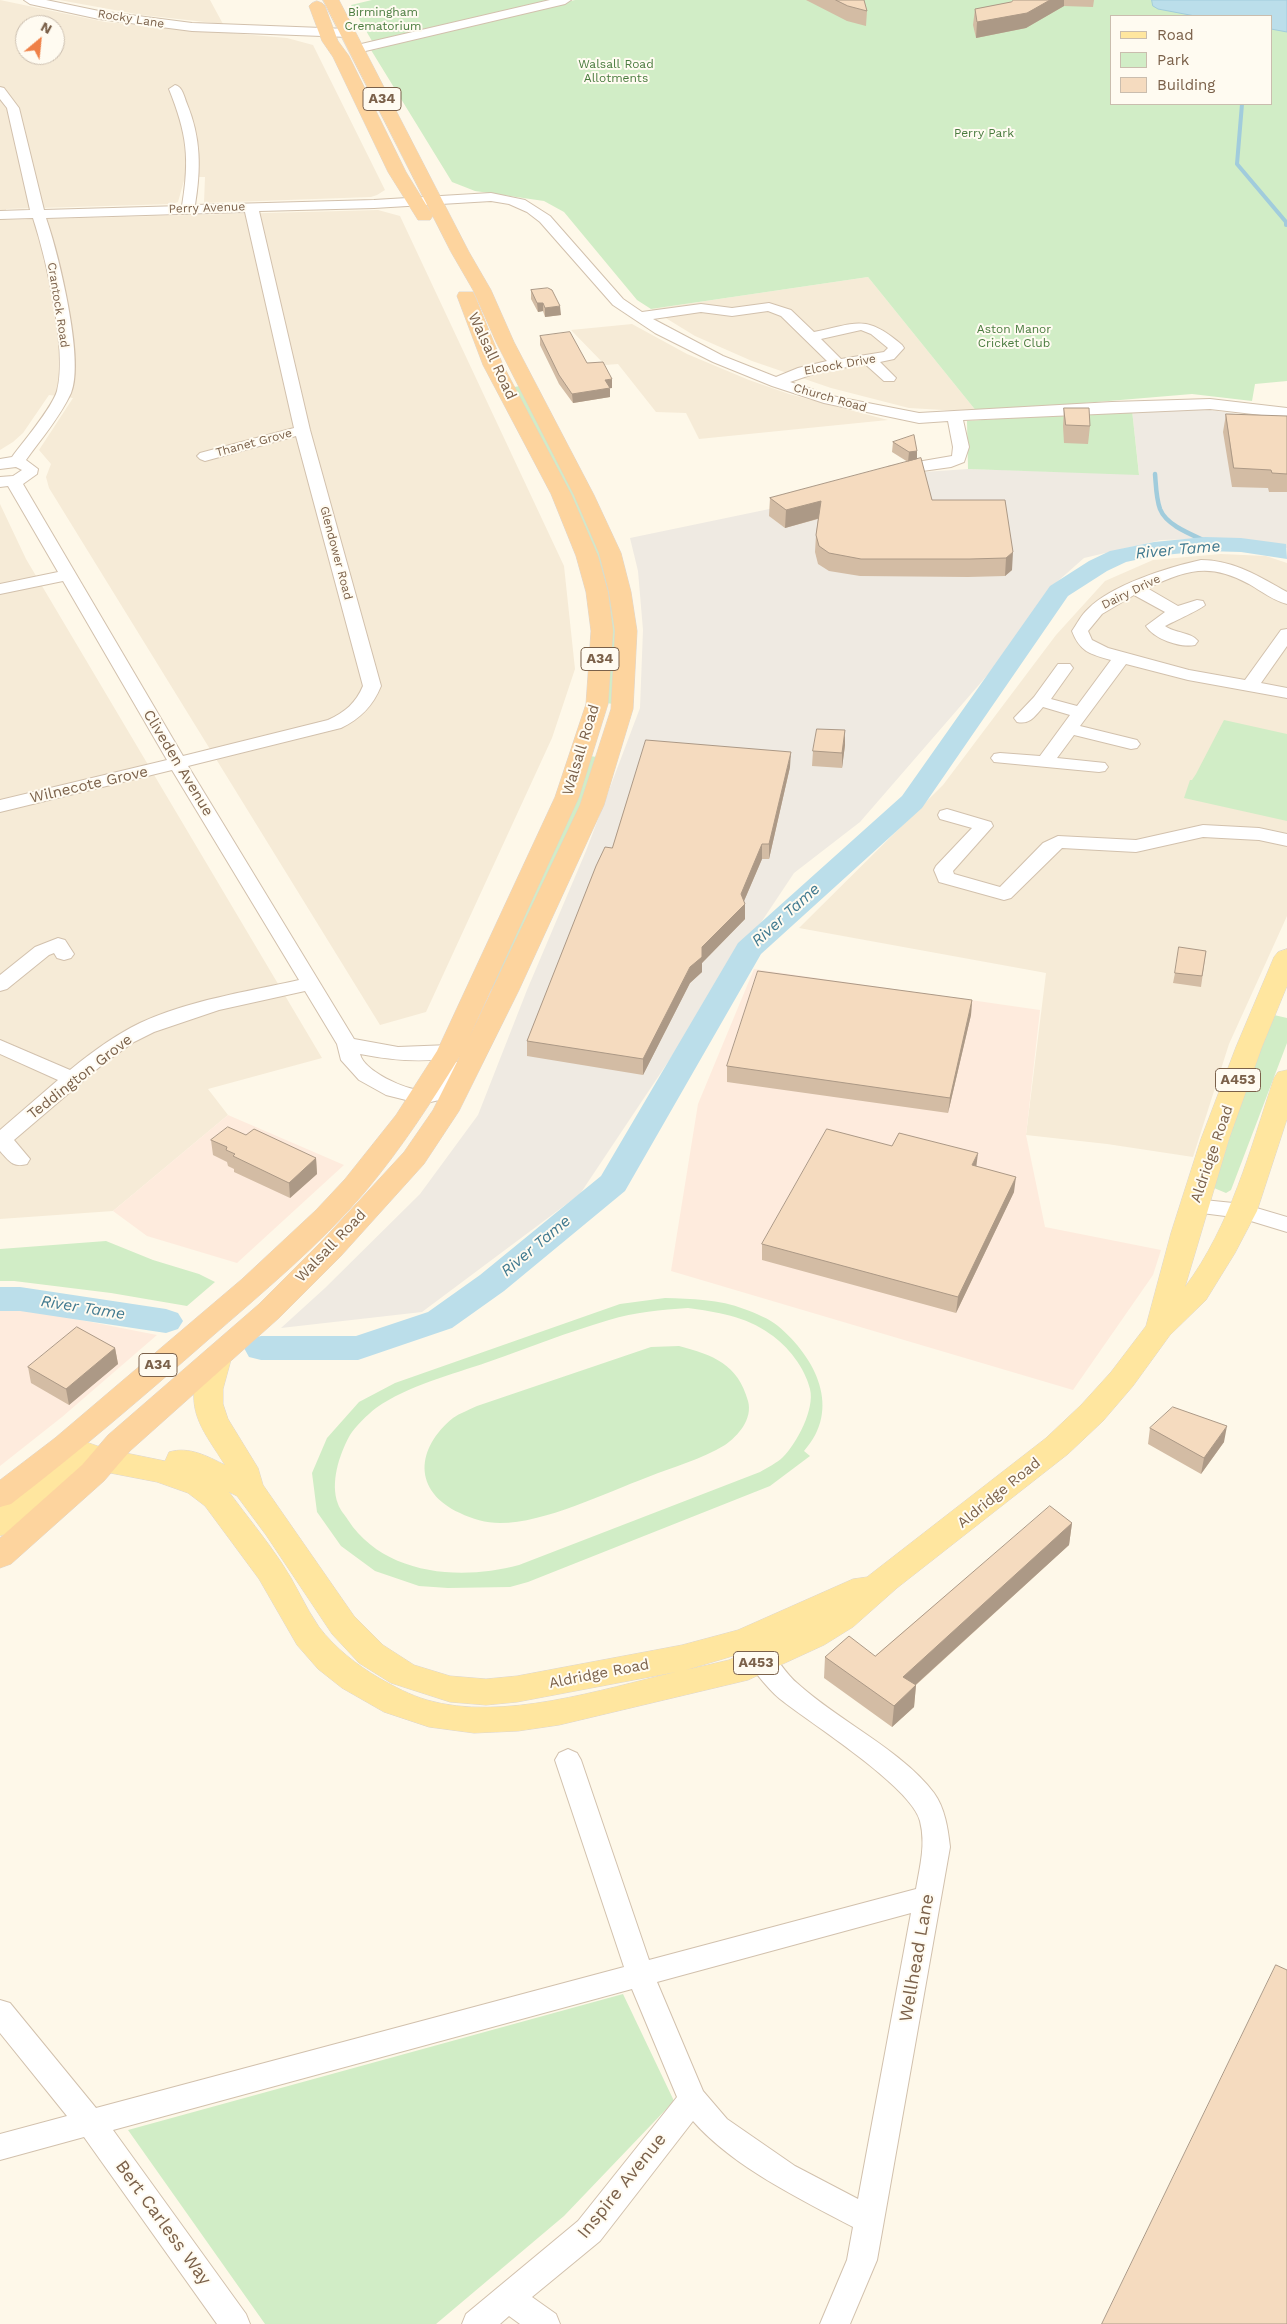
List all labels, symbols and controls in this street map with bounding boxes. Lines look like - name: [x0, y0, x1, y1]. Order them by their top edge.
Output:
- park label: Birmingham Crematorium: [344, 5, 422, 33]
- street label: Rocky Lane: [97, 7, 165, 31]
- north arrow: [15, 15, 65, 65]
- legend: [1110, 15, 1272, 105]
- text: N: [38, 18, 55, 37]
- text: Road: [1157, 26, 1194, 44]
- text: Park: [1157, 51, 1189, 69]
- park label: Walsall Road Allotments: [578, 57, 654, 85]
- text: Building: [1157, 76, 1215, 94]
- road number: A34: [363, 88, 401, 110]
- park label: Perry Park: [954, 126, 1014, 140]
- street label: Perry Avenue: [168, 199, 246, 217]
- street label: Crantock Road: [44, 261, 72, 349]
- street label: Walsall Road: [464, 310, 520, 402]
- park label: Aston Manor Cricket Club: [977, 322, 1051, 350]
- street label: Elcock Drive: [803, 352, 877, 378]
- street label: Church Road: [792, 381, 868, 415]
- street label: Thanet Grove: [214, 426, 294, 460]
- street label: Glendower Road: [317, 505, 355, 601]
- water label: River Tame: [1135, 537, 1221, 563]
- street label: Dairy Drive: [1099, 572, 1163, 612]
- road number: A34: [581, 648, 619, 671]
- street label: Walsall Road: [559, 702, 603, 798]
- street label: Cliveden Avenue: [139, 707, 217, 819]
- street label: Wilnecote Grove: [28, 763, 150, 807]
- water label: River Tame: [748, 879, 824, 951]
- street label: Teddington Grove: [24, 1031, 136, 1123]
- road number: A453: [1216, 1068, 1260, 1092]
- street label: Aldridge Road: [1187, 1103, 1237, 1205]
- street label: Walsall Road: [292, 1206, 370, 1286]
- water label: River Tame: [497, 1211, 575, 1281]
- water label: River Tame: [39, 1292, 127, 1324]
- road number: A34: [139, 1354, 177, 1376]
- street label: Aldridge Road: [954, 1454, 1044, 1532]
- road number: A453: [734, 1652, 778, 1675]
- street label: Aldridge Road: [547, 1655, 651, 1693]
- street label: Wellhead Lane: [895, 1892, 939, 2024]
- street label: Inspire Avenue: [573, 2129, 671, 2243]
- street label: Bert Carless Way: [110, 2156, 216, 2290]

